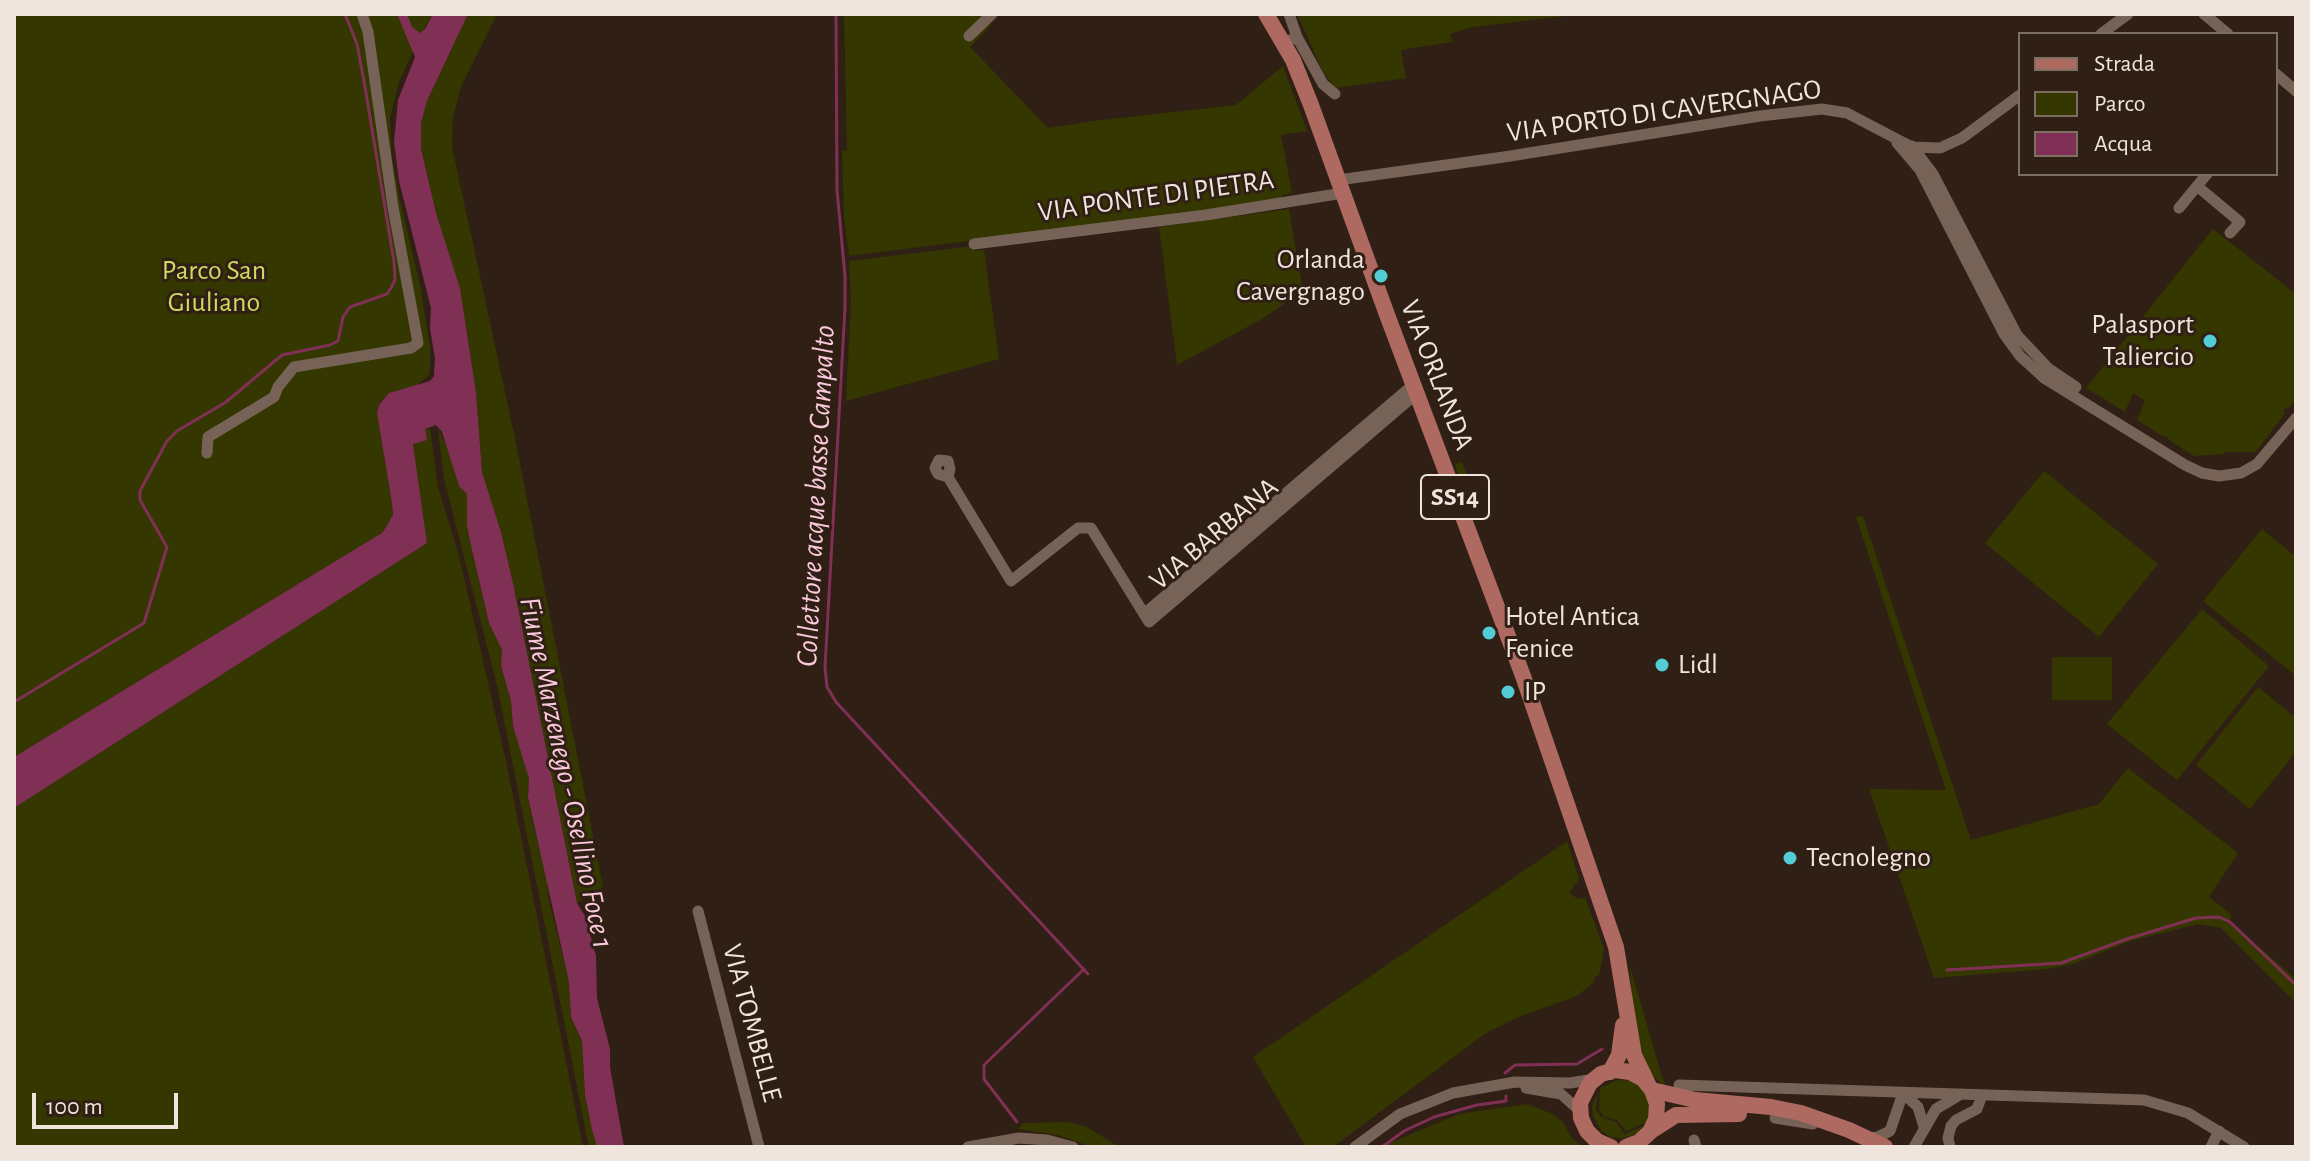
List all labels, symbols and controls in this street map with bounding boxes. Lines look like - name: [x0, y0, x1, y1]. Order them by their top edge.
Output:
- legend: [2018, 32, 2278, 176]
- text: Strada: [2094, 52, 2155, 76]
- street label: VIA PORTO DI CAVERGNAGO: [1505, 72, 1823, 150]
- text: Parco: [2094, 92, 2145, 116]
- text: Acqua: [2094, 132, 2152, 156]
- street label: VIA PONTE DI PIETRA: [1036, 163, 1276, 229]
- place label: Orlanda Cavergnago: [1236, 243, 1365, 309]
- park label: Parco San Giuliano: [162, 254, 266, 320]
- marker: Orlanda Cavergnago: [1372, 267, 1390, 285]
- street label: VIA ORLANDA: [1393, 295, 1481, 455]
- place label: Palasport Taliercio: [2091, 308, 2194, 374]
- water label: Collettore acque basse Campalto: [789, 324, 843, 668]
- marker: Palasport Taliercio: [2201, 332, 2219, 350]
- street label: VIA BARBANA: [1143, 471, 1285, 597]
- road number: SS14: [1421, 475, 1489, 519]
- water label: Fiume Marzenego - Osellino Foce 1: [511, 594, 621, 952]
- place label: Hotel Antica Fenice: [1505, 600, 1640, 666]
- marker: Hotel Antica Fenice: [1480, 624, 1498, 642]
- place label: Lidl: [1678, 648, 1718, 682]
- marker: Lidl: [1653, 656, 1671, 674]
- place label: IP: [1524, 675, 1546, 709]
- marker: IP: [1499, 683, 1517, 701]
- place label: Tecnolegno: [1806, 841, 1931, 875]
- marker: Tecnolegno: [1781, 849, 1799, 867]
- street label: VIA TOMBELLE: [715, 940, 789, 1106]
- scale bar: [36, 1077, 182, 1127]
- text: 100 m: [46, 1095, 103, 1119]

